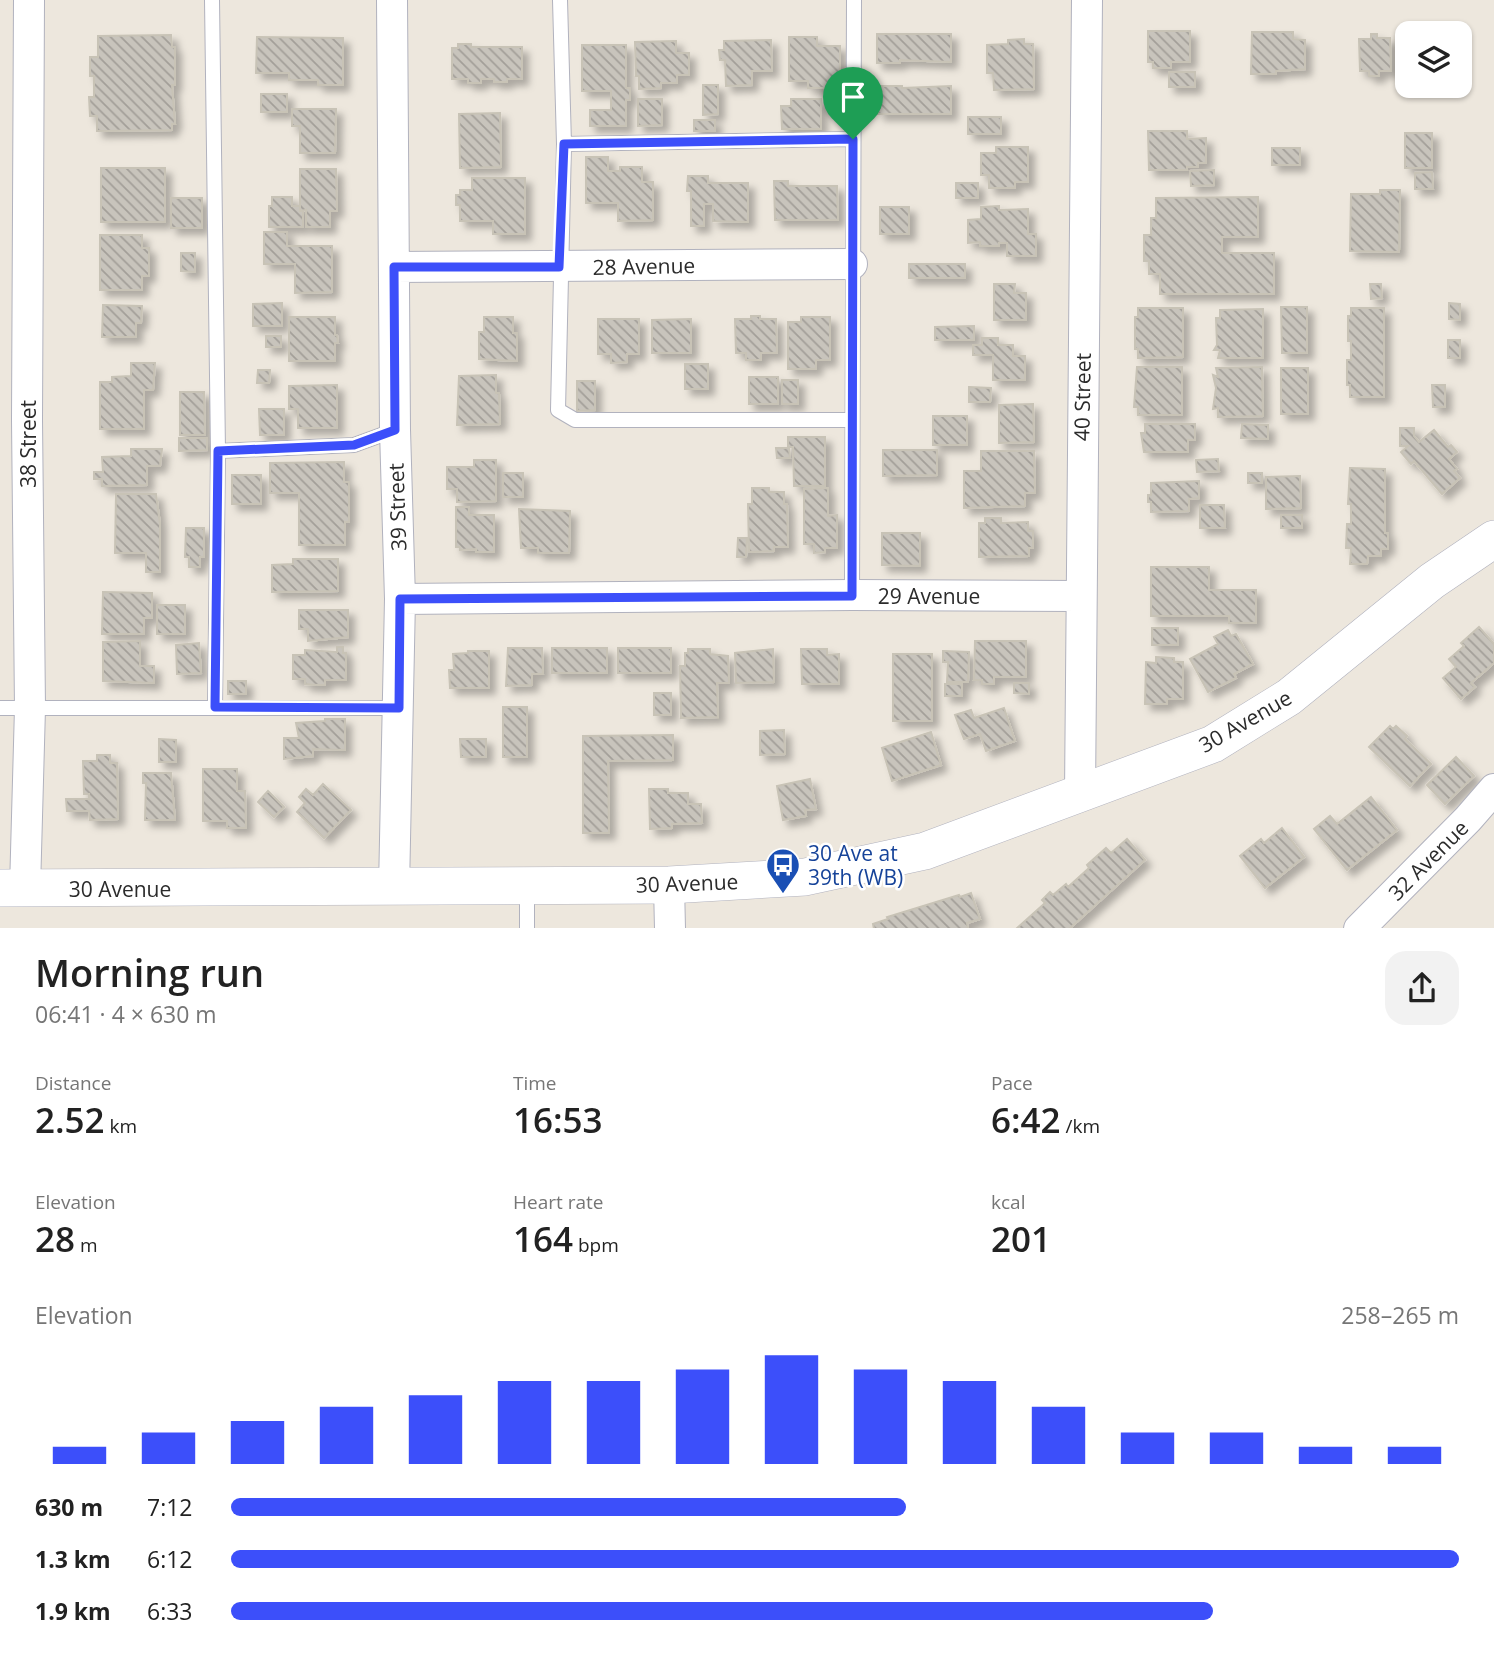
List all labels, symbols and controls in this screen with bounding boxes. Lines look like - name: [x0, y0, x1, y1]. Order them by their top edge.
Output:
- map controls: [1395, 21, 1472, 98]
- button: layers: [1395, 21, 1472, 98]
- pin: [823, 67, 883, 139]
- icon: arrive: [834, 78, 872, 116]
- street label: 28 Avenue: [592, 251, 696, 281]
- street label: 40 Street: [1067, 353, 1097, 441]
- street label: 38 Street: [14, 400, 42, 488]
- street label: 39 Street: [381, 462, 413, 552]
- street label: 29 Avenue: [878, 582, 980, 610]
- street label: 30 Avenue: [1194, 683, 1296, 759]
- street label: 32 Avenue: [1382, 814, 1474, 906]
- place label: 30 Ave at 39th (WB): [808, 839, 903, 891]
- bus stop icon: 30 Ave at 39th (WB): [764, 846, 802, 895]
- street label: 30 Avenue: [635, 867, 739, 899]
- street label: 30 Avenue: [69, 875, 171, 903]
- text: Morning run: [35, 946, 264, 998]
- button: share: [1385, 951, 1459, 1025]
- text: 06:41 · 4 × 630 m: [35, 998, 217, 1030]
- text: Distance: [35, 1070, 111, 1096]
- text: Time: [513, 1070, 557, 1096]
- text: Pace: [991, 1070, 1033, 1096]
- text: 2.52: [35, 1096, 105, 1143]
- text: 16:53: [513, 1096, 603, 1143]
- text: 6:42: [991, 1096, 1061, 1143]
- text: km: [105, 1113, 137, 1139]
- text: /km: [1061, 1113, 1100, 1139]
- text: Elevation: [35, 1189, 116, 1215]
- text: Heart rate: [513, 1189, 603, 1215]
- text: kcal: [991, 1189, 1025, 1215]
- text: 28: [35, 1215, 75, 1262]
- text: 164: [513, 1215, 573, 1262]
- text: 201: [991, 1215, 1051, 1262]
- text: m: [75, 1232, 98, 1258]
- text: bpm: [573, 1232, 619, 1258]
- text: Elevation: [35, 1299, 133, 1331]
- text: 258–265 m: [1341, 1299, 1459, 1331]
- text: 630 m: [35, 1491, 103, 1523]
- text: 7:12: [147, 1491, 193, 1523]
- text: 1.3 km: [35, 1543, 111, 1575]
- text: 6:12: [147, 1543, 193, 1575]
- text: 1.9 km: [35, 1595, 111, 1627]
- text: 6:33: [147, 1595, 193, 1627]

